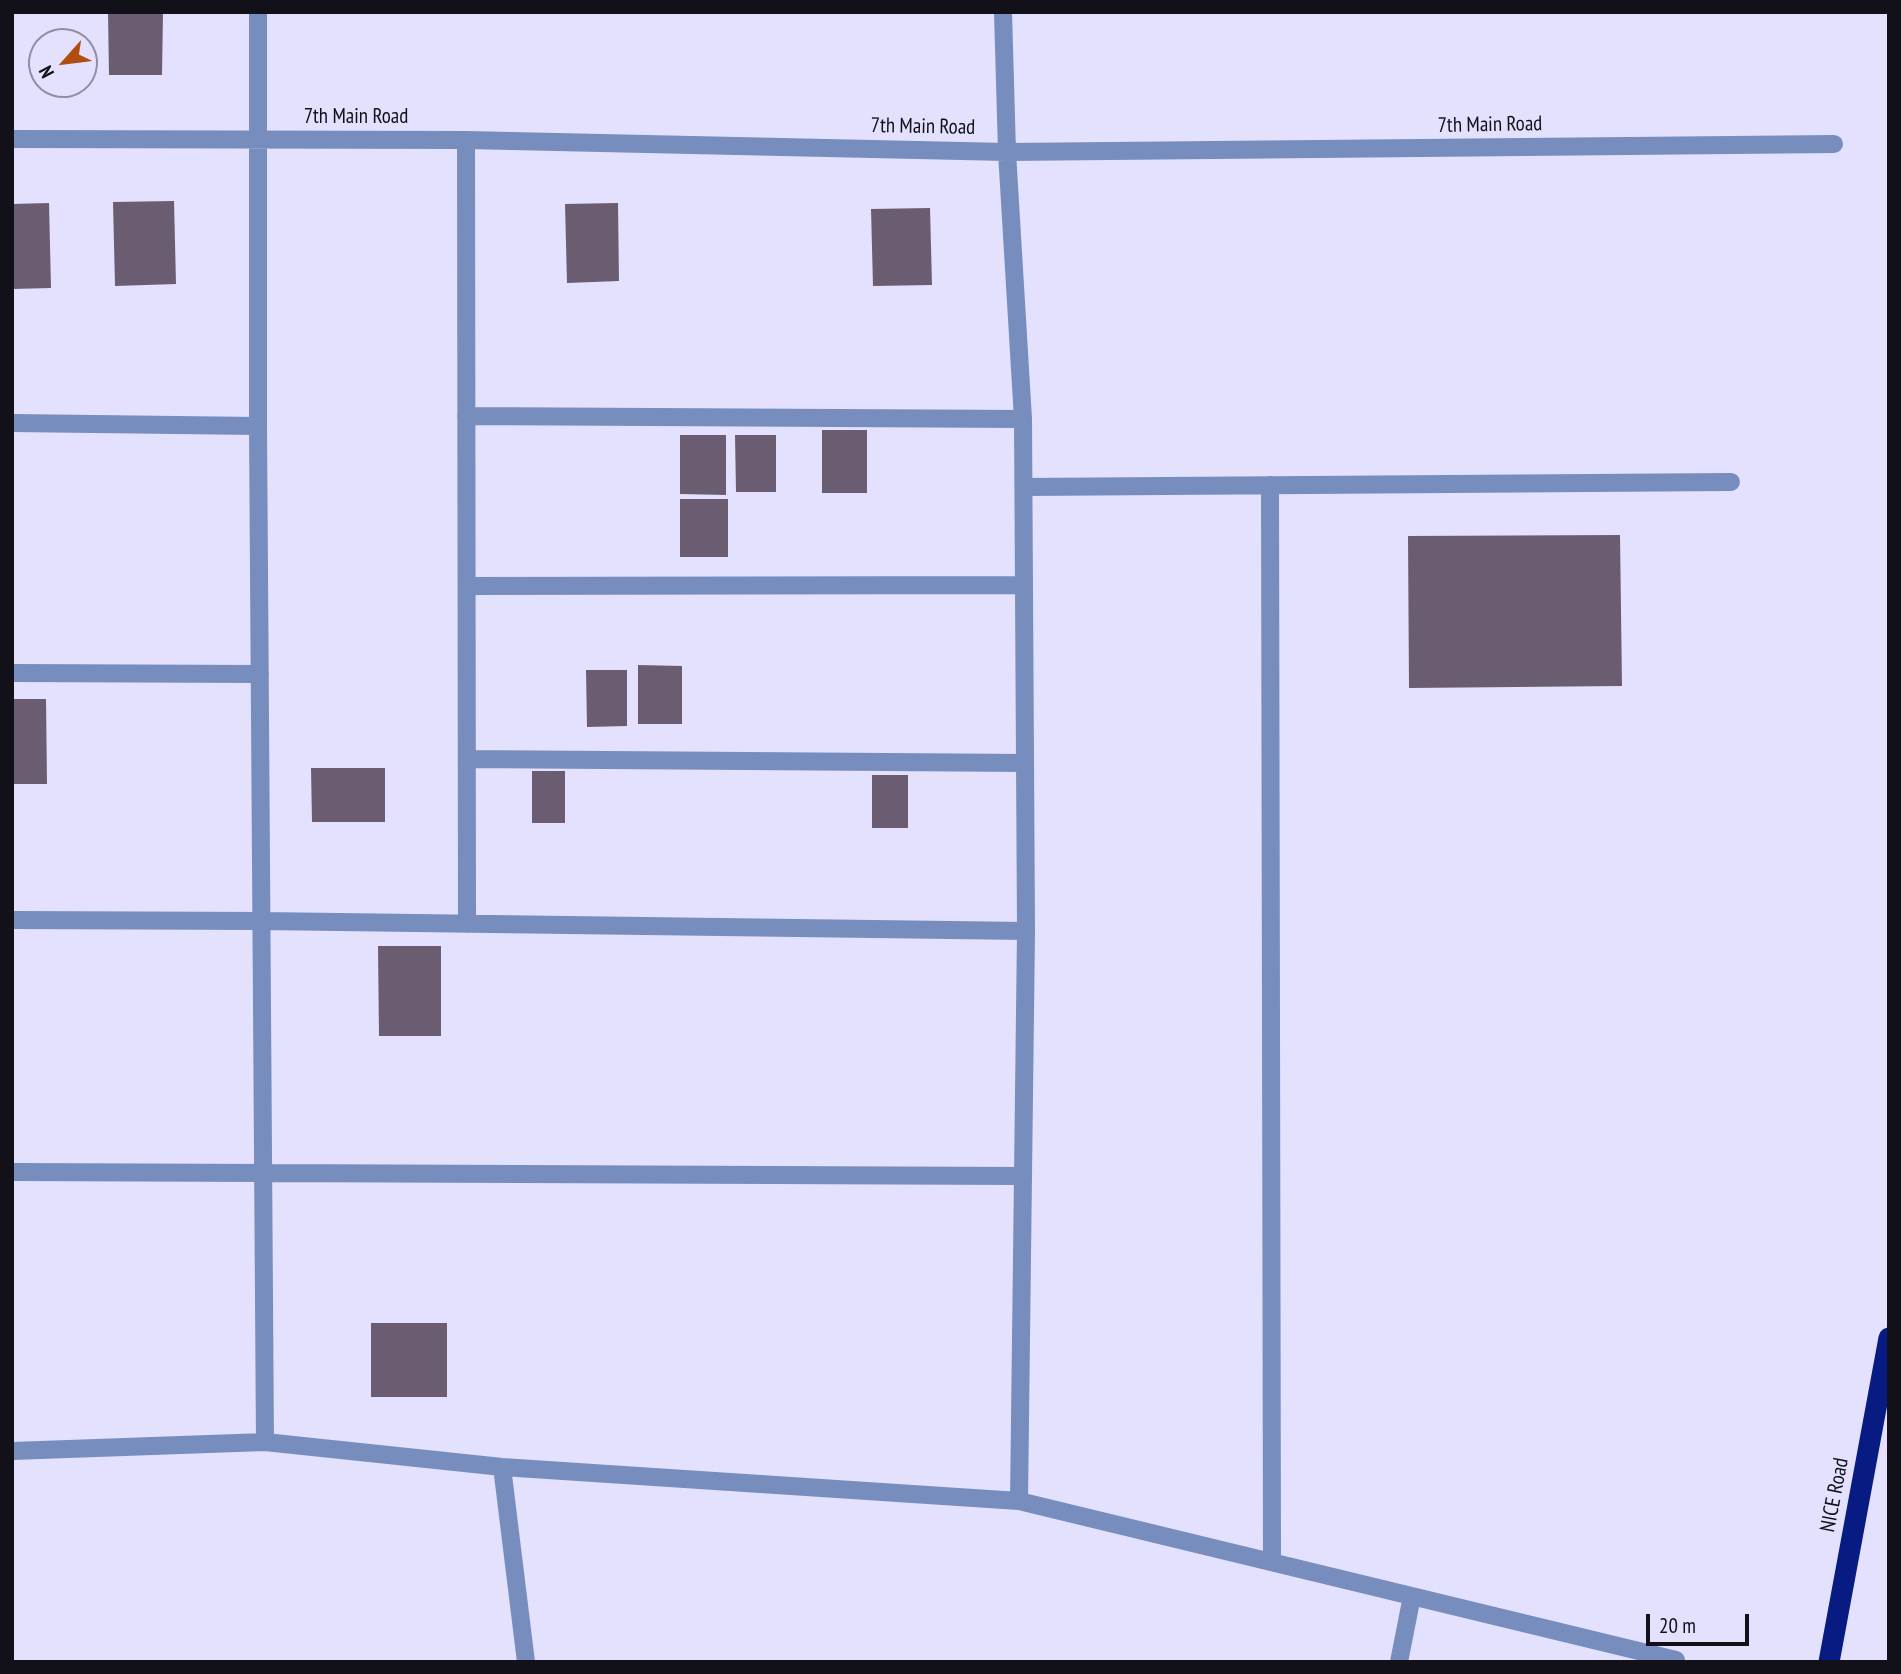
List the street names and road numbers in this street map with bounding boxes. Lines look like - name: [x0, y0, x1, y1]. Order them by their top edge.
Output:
- street label: 7th Main Road: [304, 104, 408, 130]
- street label: 7th Main Road: [1437, 111, 1543, 139]
- street label: 7th Main Road: [870, 113, 976, 141]
- street label: NICE Road: [1815, 1456, 1855, 1534]

